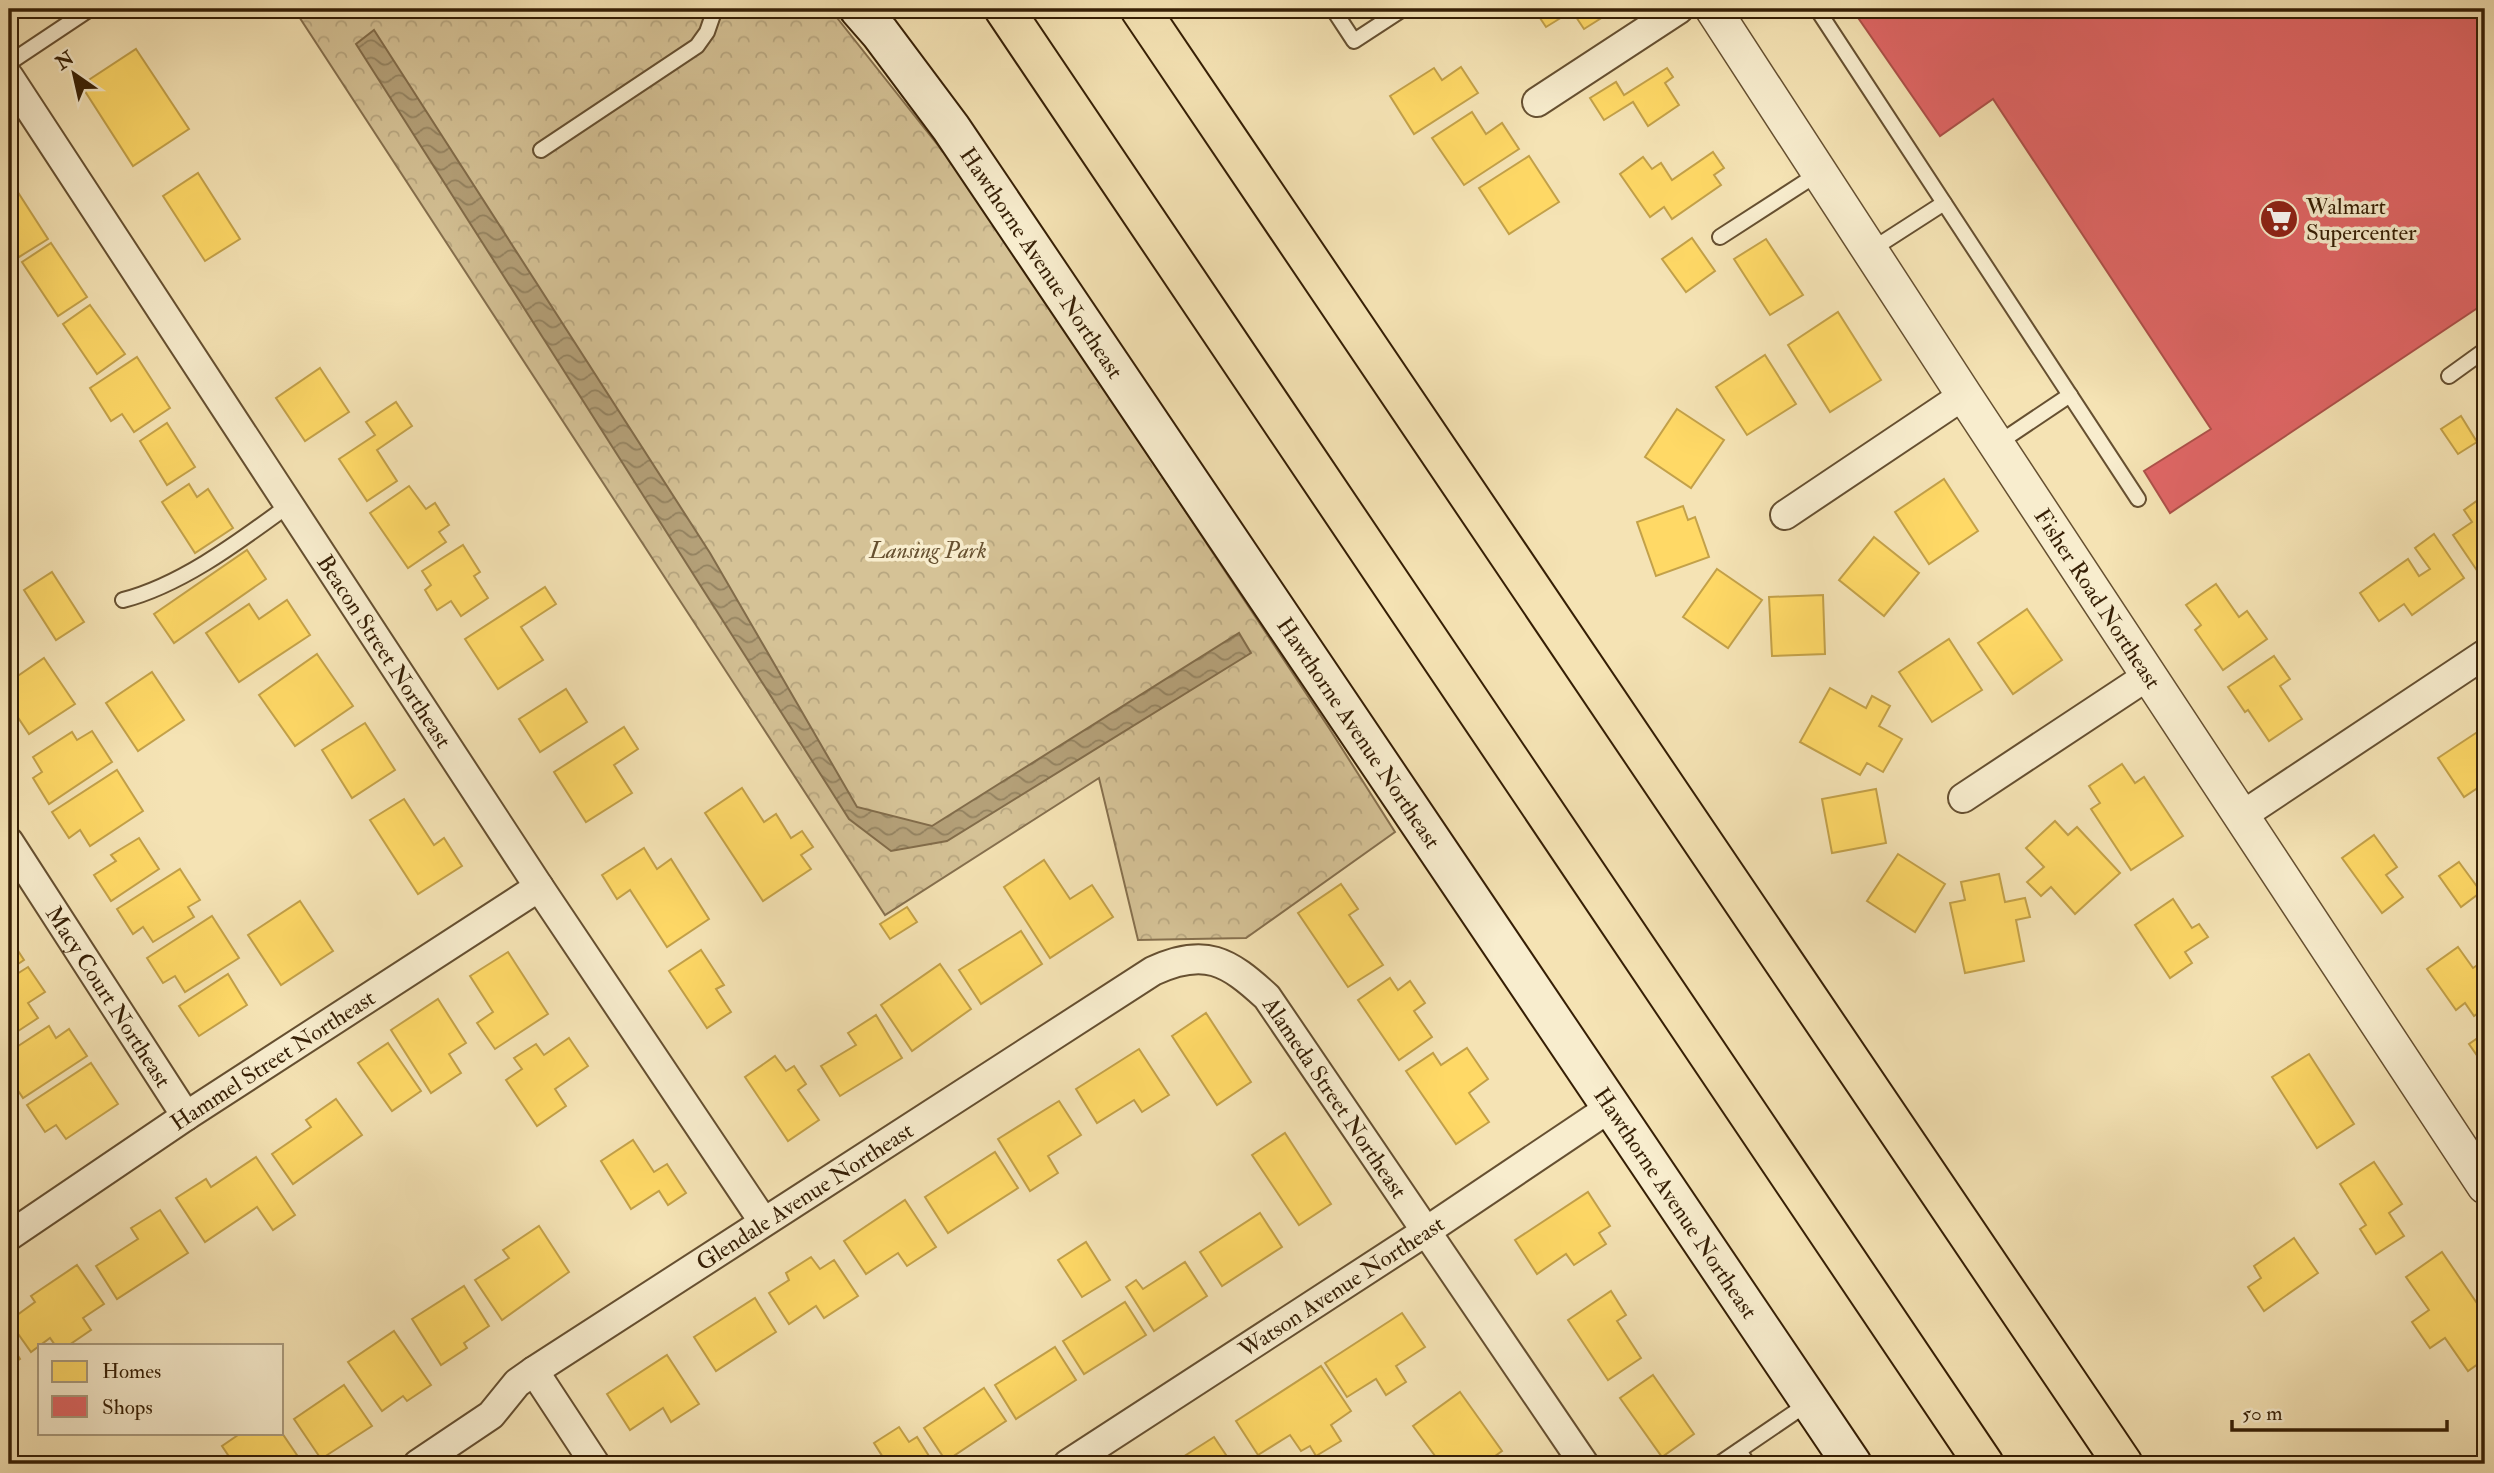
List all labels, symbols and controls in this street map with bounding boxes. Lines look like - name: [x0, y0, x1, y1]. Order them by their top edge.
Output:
- north arrow: [38, 38, 108, 108]
- text: N: [50, 45, 80, 76]
- street label: Hawthorne Avenue Northeast: [954, 141, 1130, 384]
- place label: Walmart Supercenter: [2305, 192, 2417, 248]
- supermarket icon: Walmart Supercenter: [2258, 198, 2300, 240]
- street label: Fisher Road Northeast: [2028, 503, 2168, 694]
- park label: Lansing Park: [868, 536, 987, 565]
- street label: Beacon Street Northeast: [311, 549, 458, 753]
- street label: Hawthorne Avenue Northeast: [1271, 612, 1447, 854]
- street label: Macy Court Northeast: [40, 900, 178, 1093]
- street label: Hammel Street Northeast: [165, 983, 380, 1137]
- street label: Alameda Street Northeast: [1256, 990, 1414, 1204]
- street label: Hawthorne Avenue Northeast: [1588, 1082, 1764, 1324]
- street label: Glendale Avenue Northeast: [690, 1115, 919, 1277]
- street label: Watson Avenue Northeast: [1232, 1209, 1450, 1364]
- legend: [38, 1344, 284, 1434]
- text: Homes: [102, 1358, 161, 1385]
- scale bar: [2232, 1389, 2447, 1433]
- text: Shops: [102, 1394, 153, 1421]
- text: 50 m: [2242, 1400, 2283, 1427]

